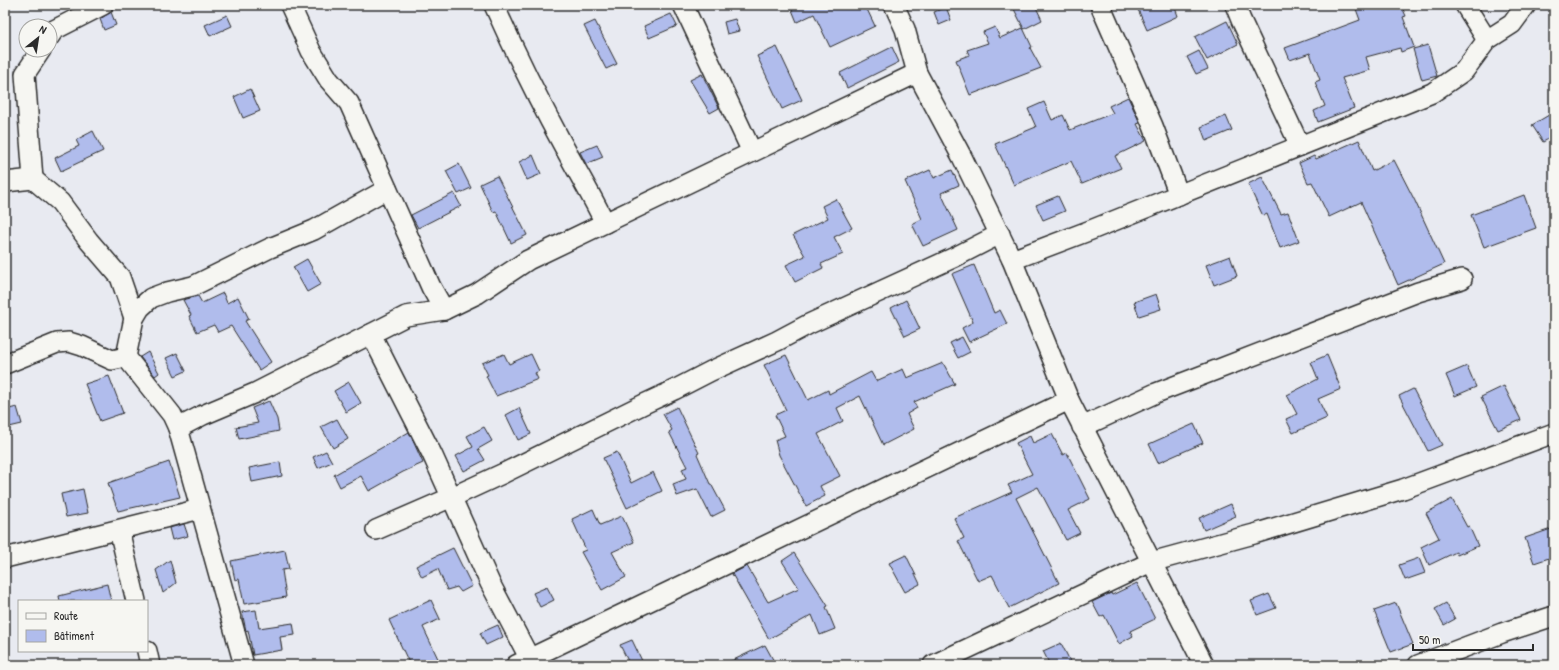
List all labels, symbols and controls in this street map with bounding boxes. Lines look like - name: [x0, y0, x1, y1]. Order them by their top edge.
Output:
- north arrow: [18, 18, 58, 58]
- text: N: [37, 22, 49, 37]
- legend: [18, 600, 148, 652]
- text: Route: [54, 607, 78, 624]
- scale bar: [1413, 626, 1533, 652]
- text: Bâtiment: [54, 627, 95, 644]
- text: 50 m: [1419, 631, 1440, 648]

